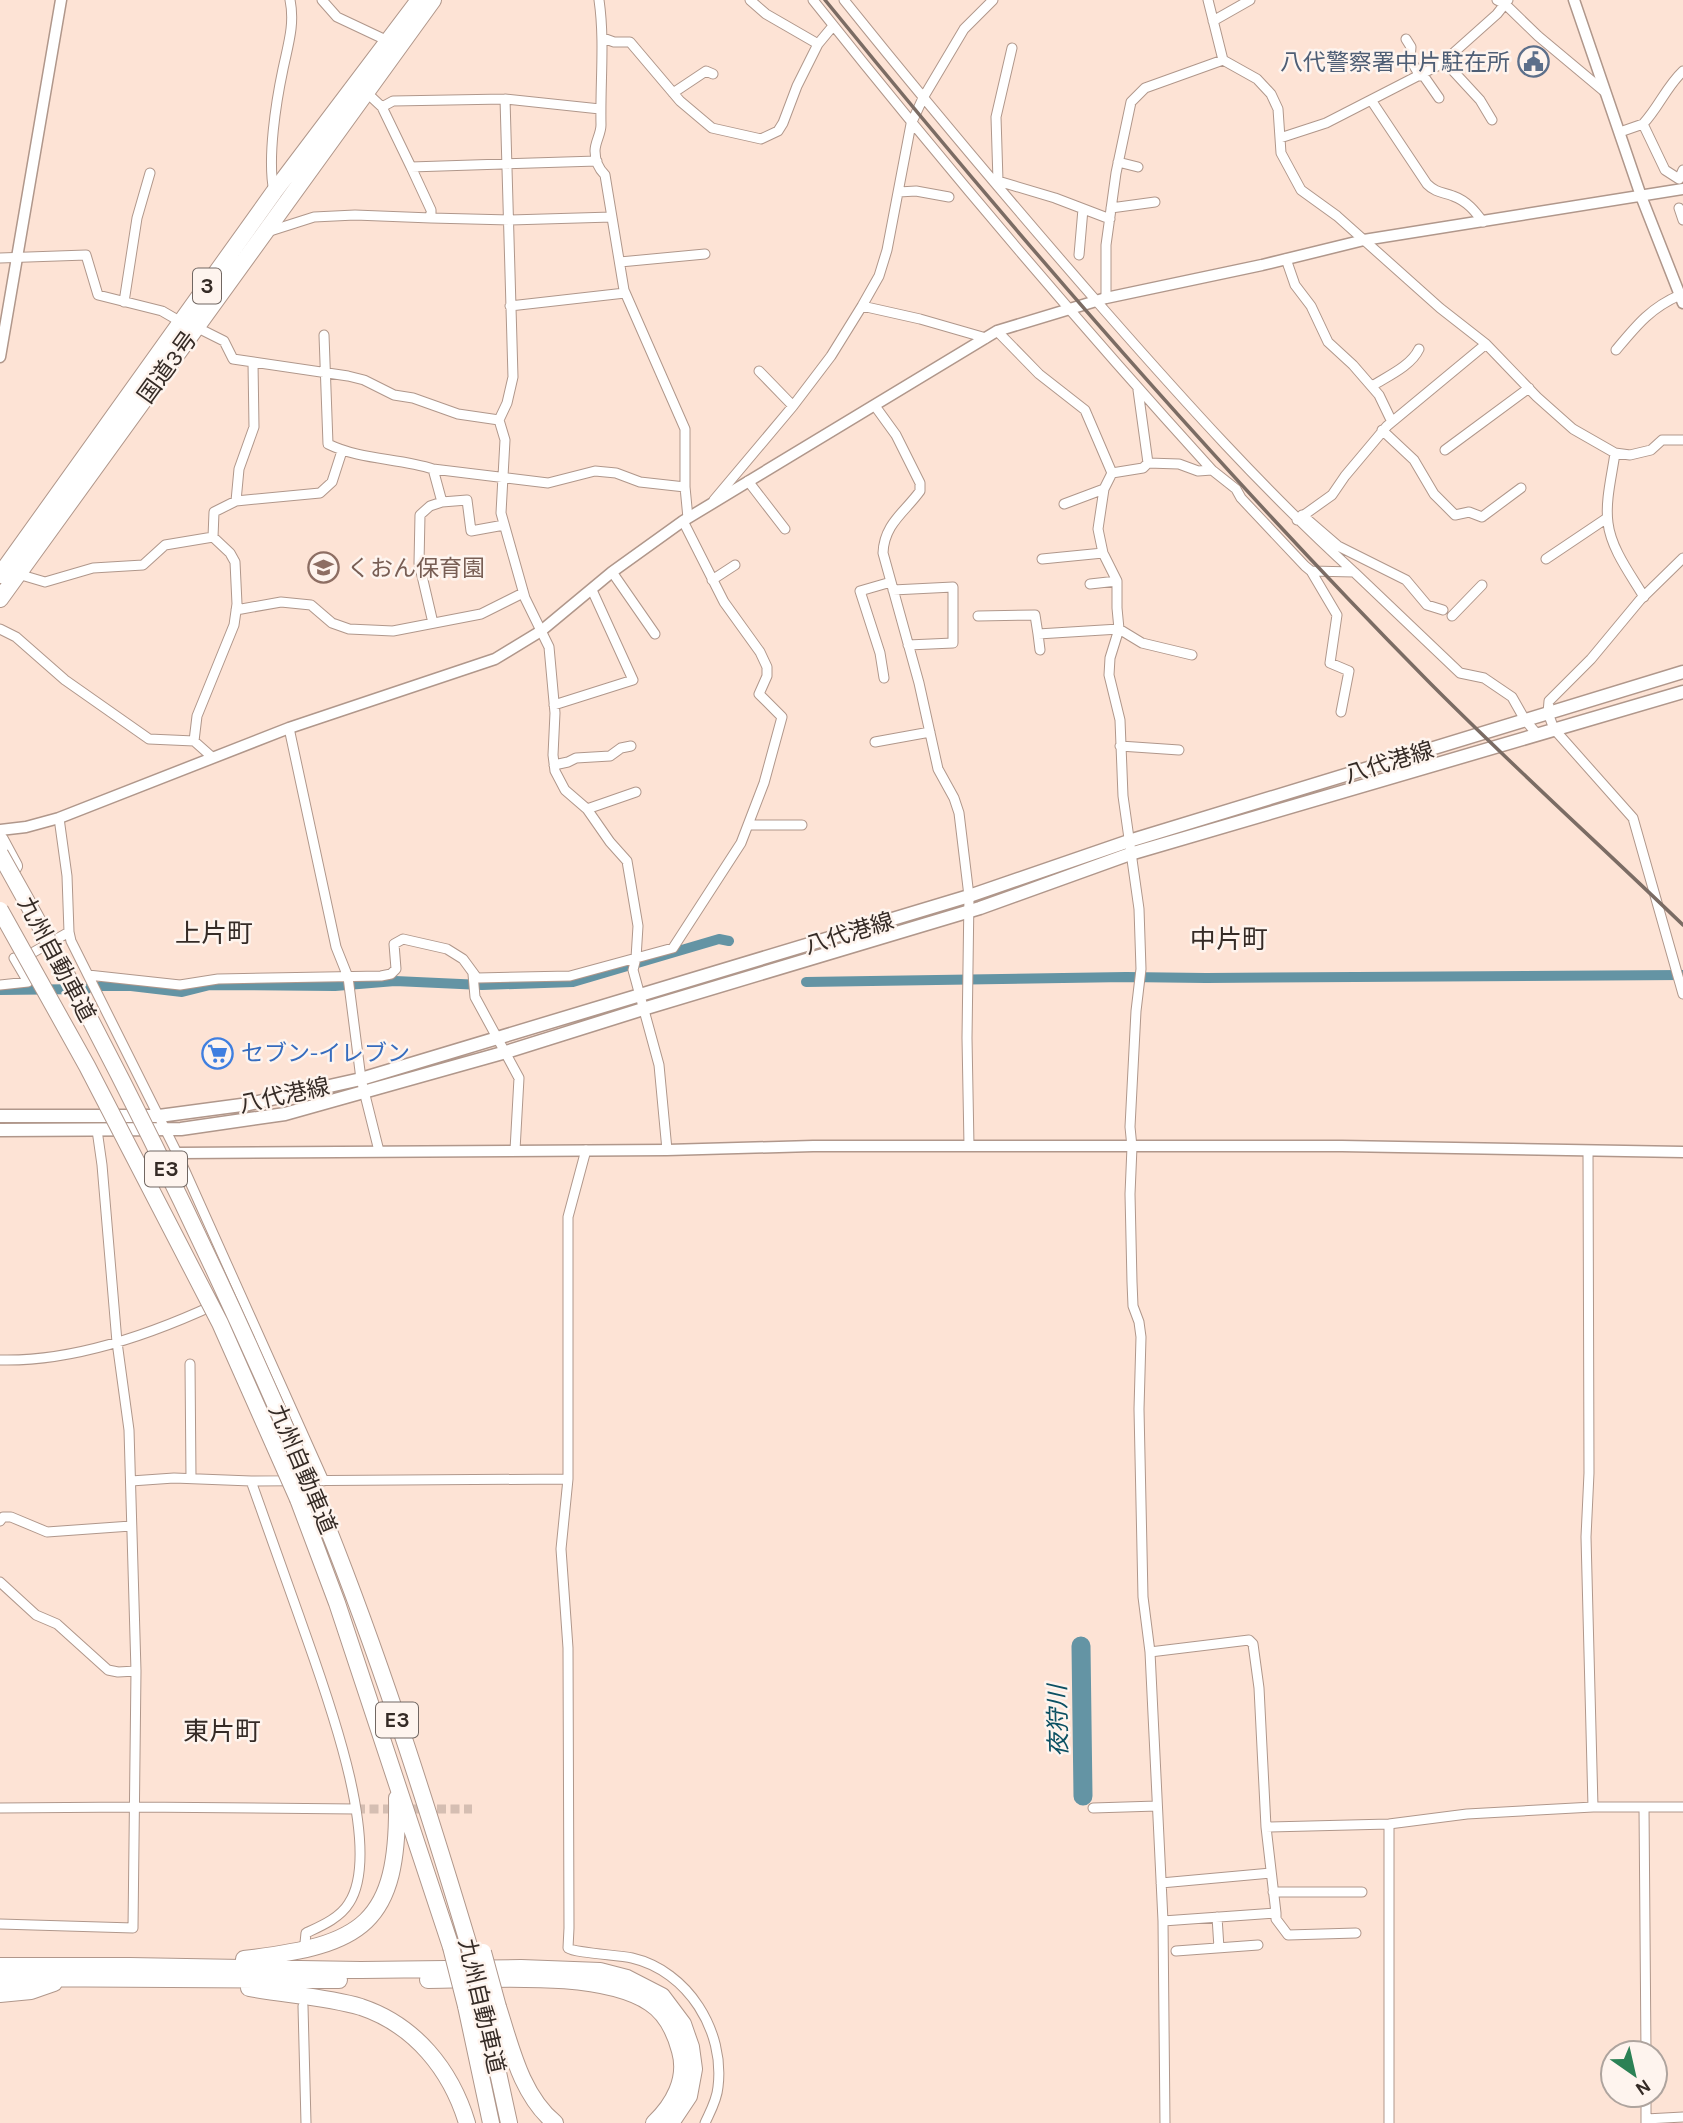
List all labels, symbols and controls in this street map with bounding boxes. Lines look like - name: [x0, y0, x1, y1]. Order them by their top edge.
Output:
- public building icon: 八代警察署中片駐在所: [1516, 45, 1550, 79]
- place label: 八代警察署中片駐在所: [1280, 49, 1510, 76]
- road number: 3: [193, 268, 221, 304]
- street label: 国道3号: [132, 326, 203, 409]
- school or university icon: くおん保育園: [307, 551, 341, 585]
- place label: くおん保育園: [347, 555, 485, 582]
- street label: 八代港線: [1341, 736, 1437, 789]
- street label: 九州自動車道: [12, 892, 101, 1026]
- street label: 八代港線: [801, 907, 897, 960]
- district label: 上片町: [175, 918, 253, 949]
- district label: 中片町: [1190, 924, 1268, 955]
- supermarket icon: セブン-イレブン: [201, 1036, 235, 1070]
- place label: セブン-イレブン: [241, 1040, 410, 1067]
- street label: 八代港線: [236, 1073, 332, 1118]
- road number: E3: [145, 1152, 187, 1186]
- street label: 九州自動車道: [263, 1400, 342, 1538]
- water label: 夜狩川: [1043, 1682, 1073, 1757]
- road number: E3: [376, 1702, 418, 1738]
- district label: 東片町: [183, 1716, 261, 1747]
- street label: 九州自動車道: [453, 1936, 510, 2076]
- north arrow: [1599, 2039, 1669, 2109]
- text: N: [1631, 2074, 1655, 2100]

